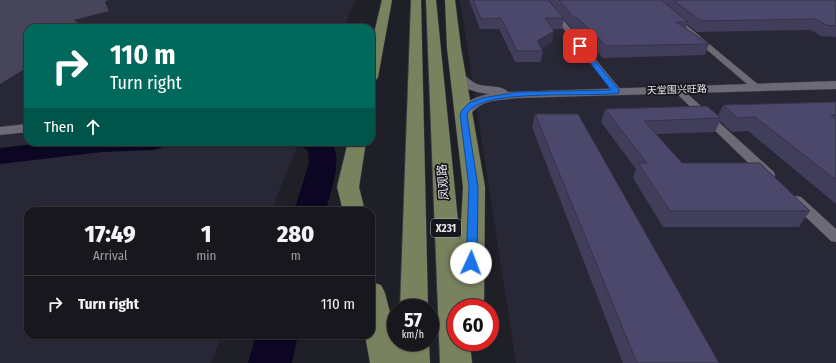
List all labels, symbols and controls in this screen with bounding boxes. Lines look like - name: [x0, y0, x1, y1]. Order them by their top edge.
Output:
- pin: [563, 29, 597, 63]
- icon: arrive: [569, 35, 591, 57]
- text: 110 m: [110, 38, 176, 71]
- icon: right: [44, 40, 96, 92]
- text: Turn right: [110, 72, 182, 94]
- street label: 天堂围兴旺路: [647, 83, 707, 97]
- icon: ahead: [82, 116, 104, 138]
- text: Then: [44, 118, 74, 136]
- street label: 凤观路: [435, 164, 451, 200]
- road number: X231: [431, 219, 461, 237]
- text: 17:49: [85, 220, 136, 248]
- text: 1: [201, 220, 211, 248]
- text: 280: [277, 220, 314, 248]
- position arrow: [450, 242, 492, 284]
- text: Arrival: [93, 248, 127, 263]
- text: min: [196, 248, 216, 263]
- text: m: [291, 248, 301, 263]
- icon: right: [44, 293, 66, 315]
- text: Turn right: [78, 295, 139, 313]
- text: 110 m: [321, 295, 355, 313]
- speed limit sign: 60: [447, 299, 499, 351]
- text: 57: [404, 308, 422, 332]
- text: km/h: [402, 329, 424, 341]

